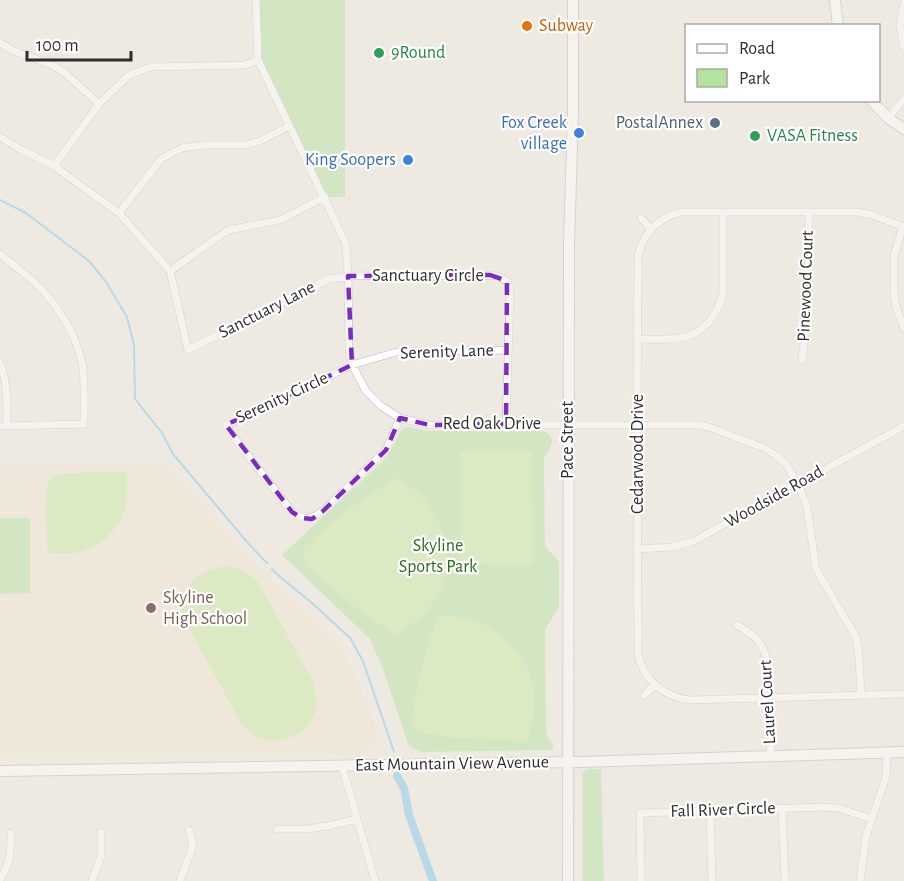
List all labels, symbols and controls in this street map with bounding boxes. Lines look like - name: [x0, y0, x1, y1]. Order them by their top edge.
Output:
- place label: Subway: [539, 17, 594, 35]
- marker: Subway: [520, 19, 534, 33]
- scale bar: [27, 24, 130, 62]
- legend: [685, 24, 880, 102]
- text: 100 m: [36, 37, 79, 55]
- text: Road: [739, 40, 775, 58]
- place label: 9Round: [391, 44, 445, 62]
- marker: 9Round: [372, 46, 386, 60]
- text: Park: [739, 70, 771, 88]
- place label: Fox Creek village: [501, 114, 568, 153]
- place label: PostalAnnex: [616, 114, 703, 132]
- marker: PostalAnnex: [708, 116, 722, 130]
- marker: Fox Creek village: [572, 126, 586, 140]
- place label: VASA Fitness: [767, 127, 858, 145]
- marker: VASA Fitness: [748, 129, 762, 143]
- place label: King Soopers: [305, 151, 396, 169]
- marker: King Soopers: [401, 153, 415, 167]
- street label: Pinewood Court: [795, 230, 817, 342]
- street label: Sanctuary Circle: [372, 267, 484, 285]
- street label: Sanctuary Lane: [216, 278, 318, 342]
- street label: Serenity Lane: [400, 341, 494, 363]
- street label: Serenity Circle: [233, 369, 331, 427]
- street label: Cedarwood Drive: [629, 394, 647, 514]
- street label: Pace Street: [559, 401, 577, 479]
- street label: Red Oak Drive: [443, 415, 541, 433]
- street label: Woodside Road: [722, 463, 826, 531]
- park label: Skyline Sports Park: [399, 537, 478, 576]
- place label: Skyline High School: [163, 589, 247, 628]
- marker: Skyline High School: [144, 601, 158, 615]
- street label: Laurel Court: [757, 659, 779, 745]
- street label: East Mountain View Avenue: [355, 753, 549, 775]
- street label: Fall River Circle: [670, 799, 776, 821]

